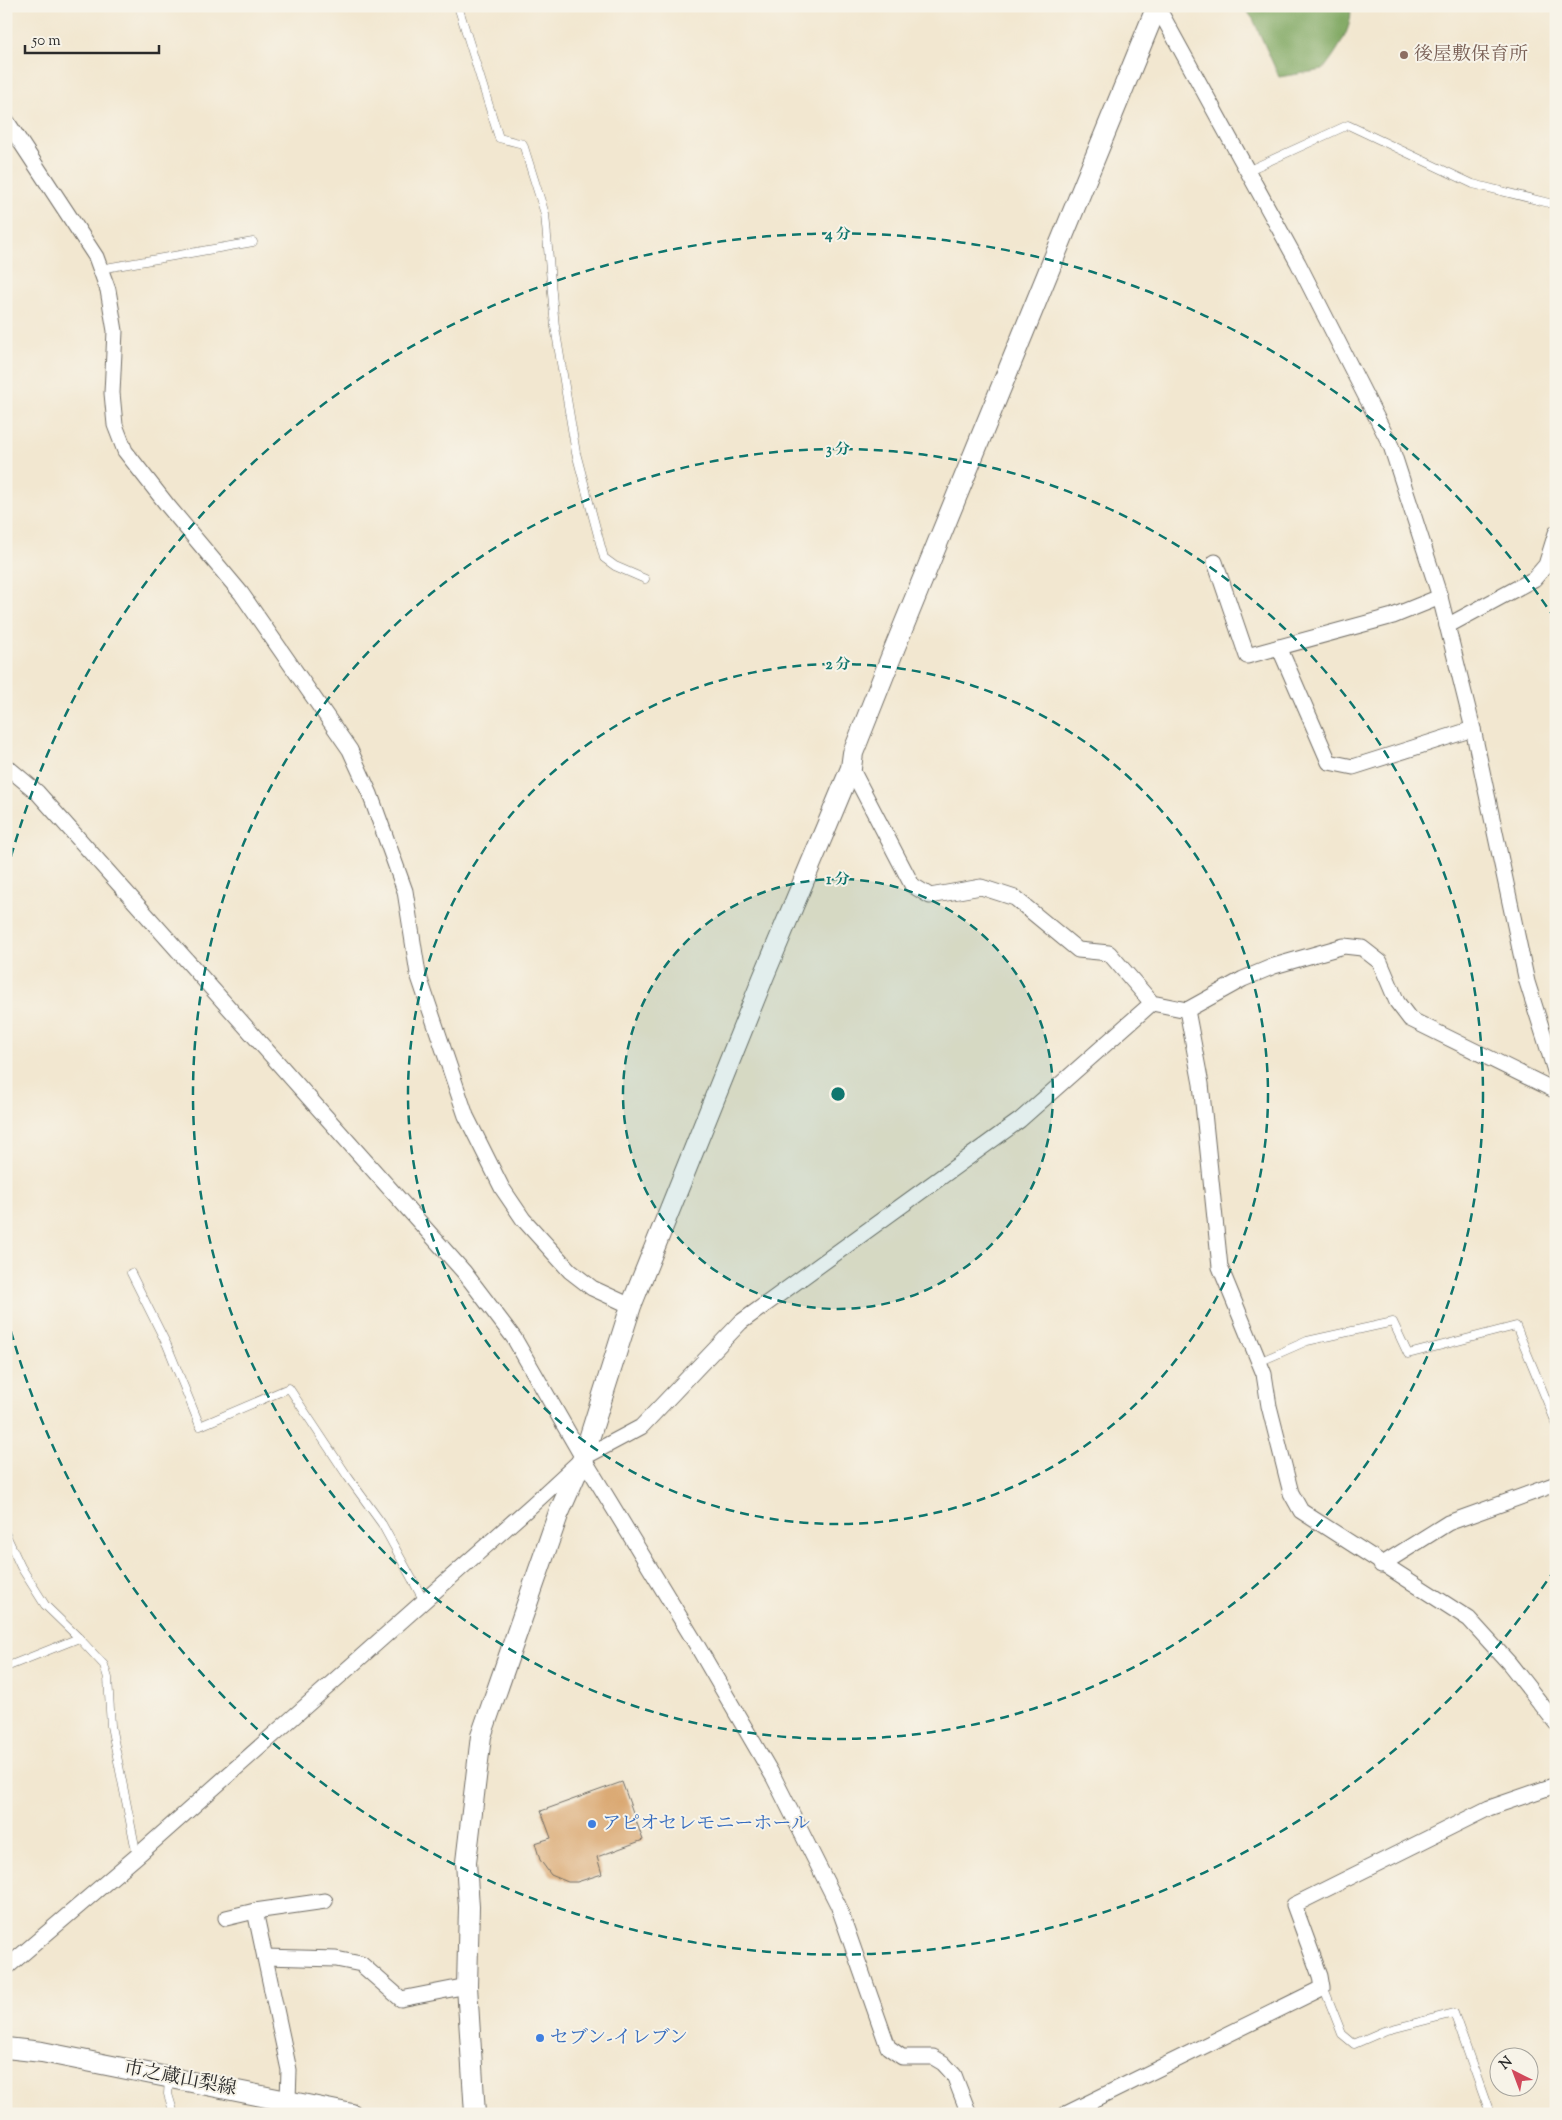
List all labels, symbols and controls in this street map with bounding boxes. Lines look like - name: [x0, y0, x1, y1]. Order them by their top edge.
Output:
- scale bar: [25, 22, 159, 54]
- text: 50 m: [31, 31, 61, 52]
- place label: 後屋敷保育所: [1414, 42, 1528, 69]
- marker: 後屋敷保育所: [1398, 49, 1410, 61]
- text: 4 分: [824, 225, 851, 246]
- text: 3 分: [826, 440, 850, 461]
- text: 2 分: [825, 655, 851, 676]
- text: 1 分: [826, 870, 850, 891]
- centre of rings: [829, 1085, 847, 1103]
- place label: アピオセレモニーホール: [602, 1811, 810, 1838]
- marker: アピオセレモニーホール: [586, 1818, 598, 1830]
- place label: セブン-イレブン: [550, 2025, 688, 2052]
- marker: セブン-イレブン: [534, 2032, 546, 2044]
- north arrow: [1490, 2048, 1540, 2098]
- text: N: [1496, 2053, 1517, 2075]
- street label: 市之蔵山梨線: [121, 2055, 239, 2103]

